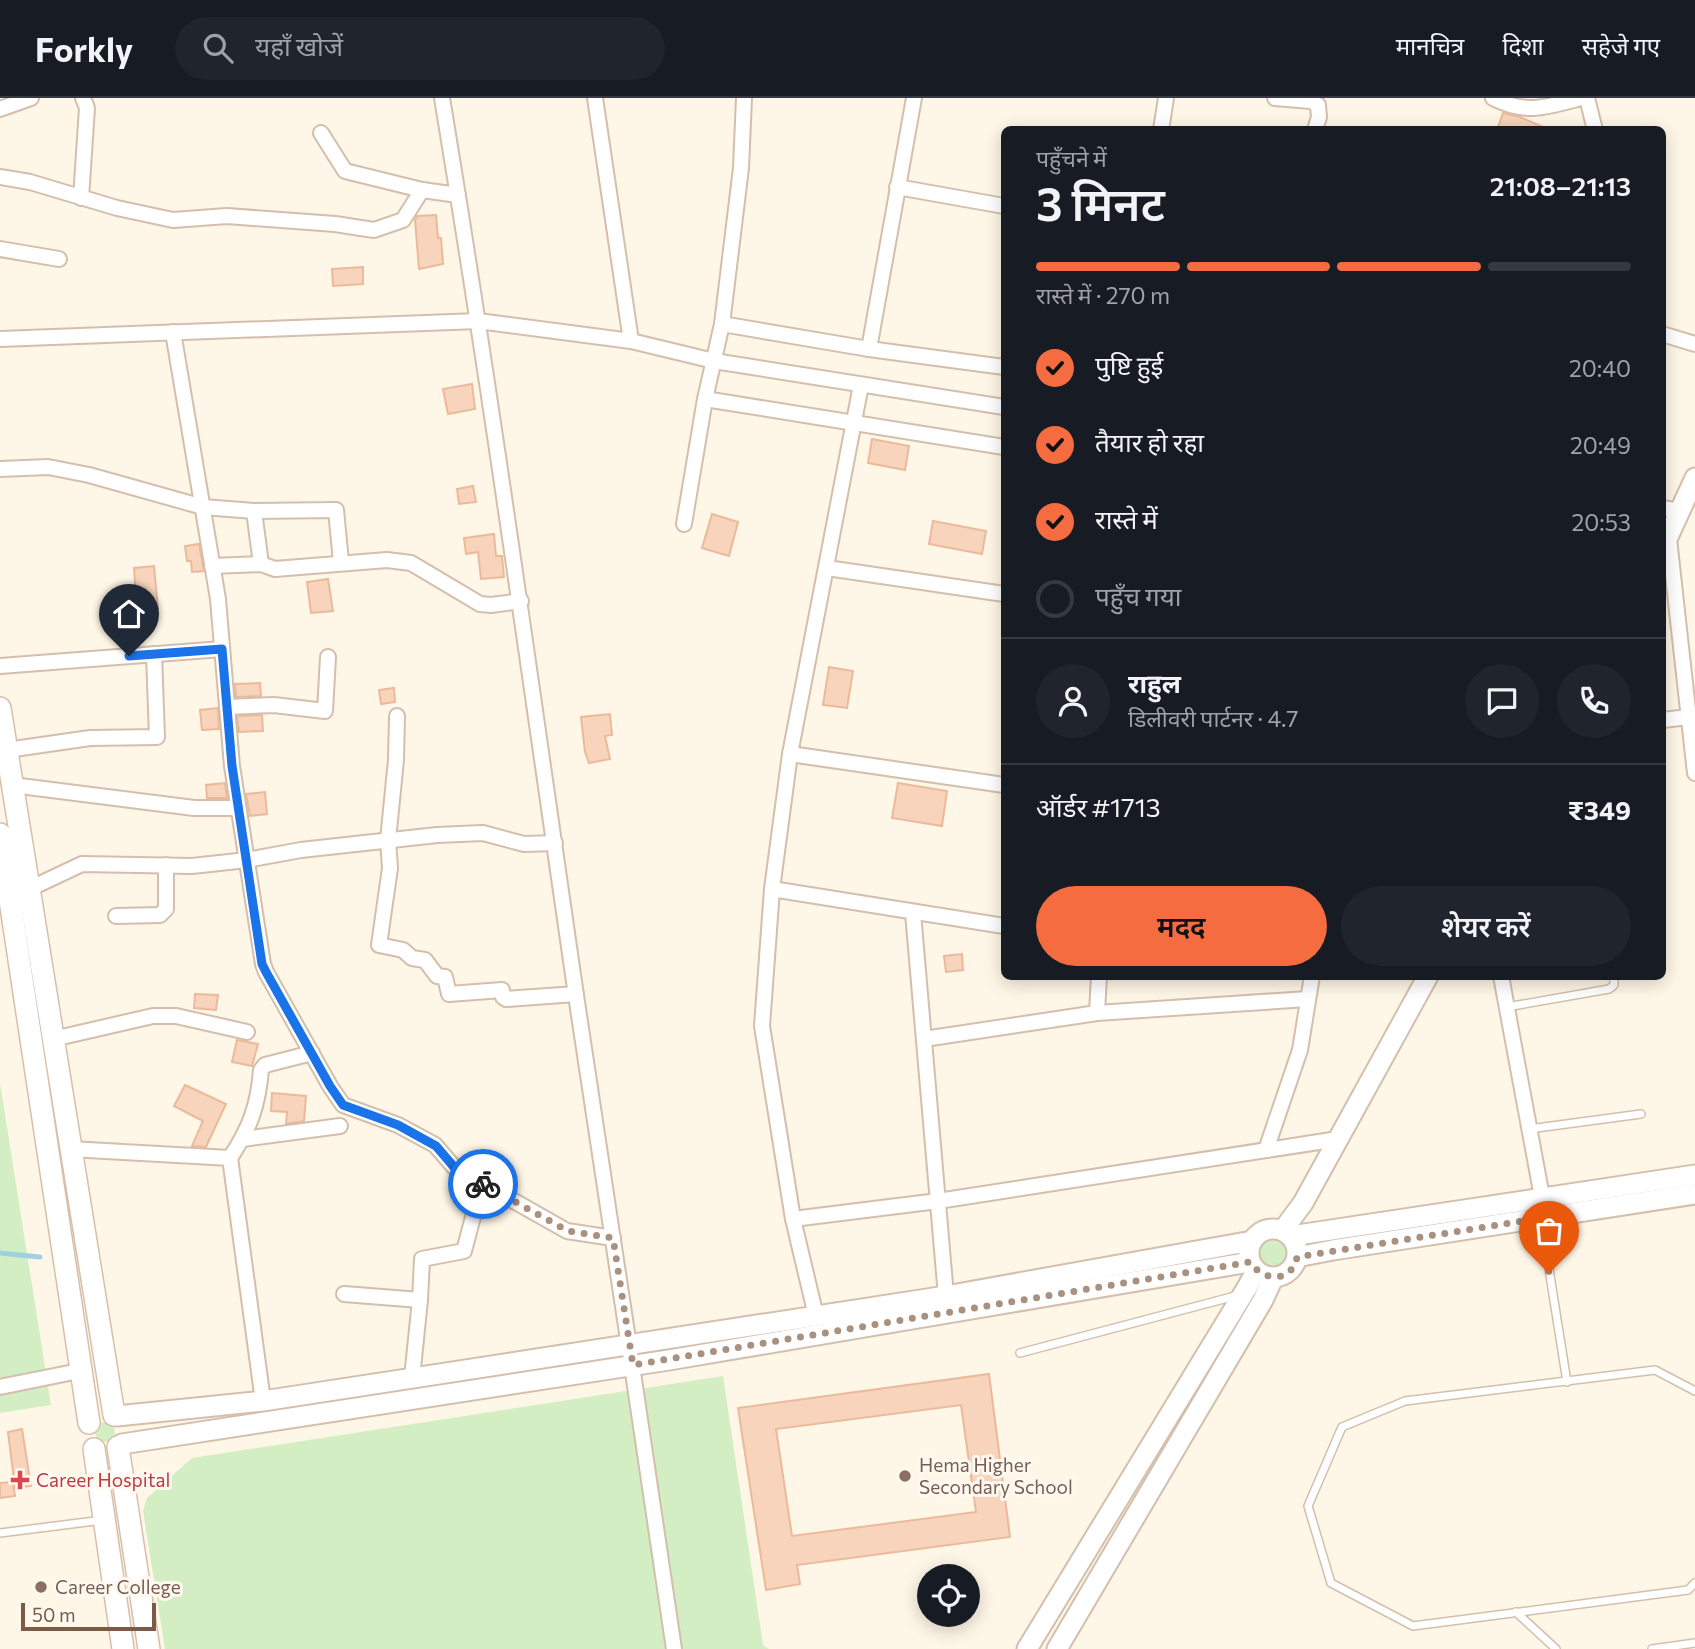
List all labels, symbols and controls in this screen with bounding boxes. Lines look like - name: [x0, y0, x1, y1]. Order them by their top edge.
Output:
- search box: [175, 17, 665, 80]
- text: Forkly: [35, 28, 133, 69]
- icon: search: [199, 29, 237, 67]
- text: यहाँ खोजें: [255, 30, 343, 61]
- text: मानचित्र: [1396, 31, 1464, 60]
- text: दिशा: [1502, 31, 1544, 60]
- text: सहेजे गए: [1582, 31, 1660, 60]
- text: पहुँचने में: [1036, 144, 1107, 172]
- text: 21:08–21:13: [1490, 170, 1631, 201]
- text: 3 मिनट: [1036, 174, 1165, 230]
- text: रास्ते में · 270 m: [1036, 281, 1170, 309]
- icon: check: [1036, 349, 1074, 387]
- text: पुष्टि हुई: [1095, 349, 1163, 380]
- text: 20:40: [1569, 354, 1631, 382]
- icon: check: [1036, 426, 1074, 464]
- text: तैयार हो रहा: [1095, 426, 1204, 457]
- text: 20:49: [1570, 431, 1631, 459]
- icon: check: [1036, 503, 1074, 541]
- text: रास्ते में: [1095, 503, 1158, 534]
- text: 20:53: [1572, 508, 1631, 536]
- text: पहुँच गया: [1095, 580, 1182, 611]
- pin: [99, 584, 159, 656]
- icon: home: [110, 595, 148, 633]
- button: person: [1036, 664, 1110, 738]
- button: chat: [1465, 664, 1539, 738]
- button: phone: [1557, 664, 1631, 738]
- text: राहुल: [1128, 667, 1181, 698]
- text: डिलीवरी पार्टनर · 4.7: [1128, 704, 1298, 732]
- text: ऑर्डर #1713: [1036, 791, 1161, 822]
- text: ₹349: [1568, 794, 1631, 825]
- button: मदद: [1036, 886, 1327, 966]
- button: शेयर करें: [1341, 886, 1631, 966]
- courier: [448, 1149, 518, 1219]
- icon: bike: [464, 1165, 502, 1203]
- pin: [1519, 1201, 1579, 1273]
- icon: bag: [1530, 1212, 1568, 1250]
- place label: Hema Higher Secondary School: [919, 1453, 1073, 1498]
- place label: Career Hospital: [36, 1468, 170, 1491]
- marker: Hema Higher Secondary School: [897, 1468, 913, 1484]
- marker: Career Hospital: [10, 1470, 30, 1490]
- map controls: [917, 1564, 980, 1627]
- button: locate: [917, 1564, 980, 1627]
- place label: Career College: [55, 1575, 181, 1598]
- marker: Career College: [33, 1579, 49, 1595]
- scale bar: [21, 1600, 156, 1632]
- text: 50 m: [32, 1603, 76, 1626]

